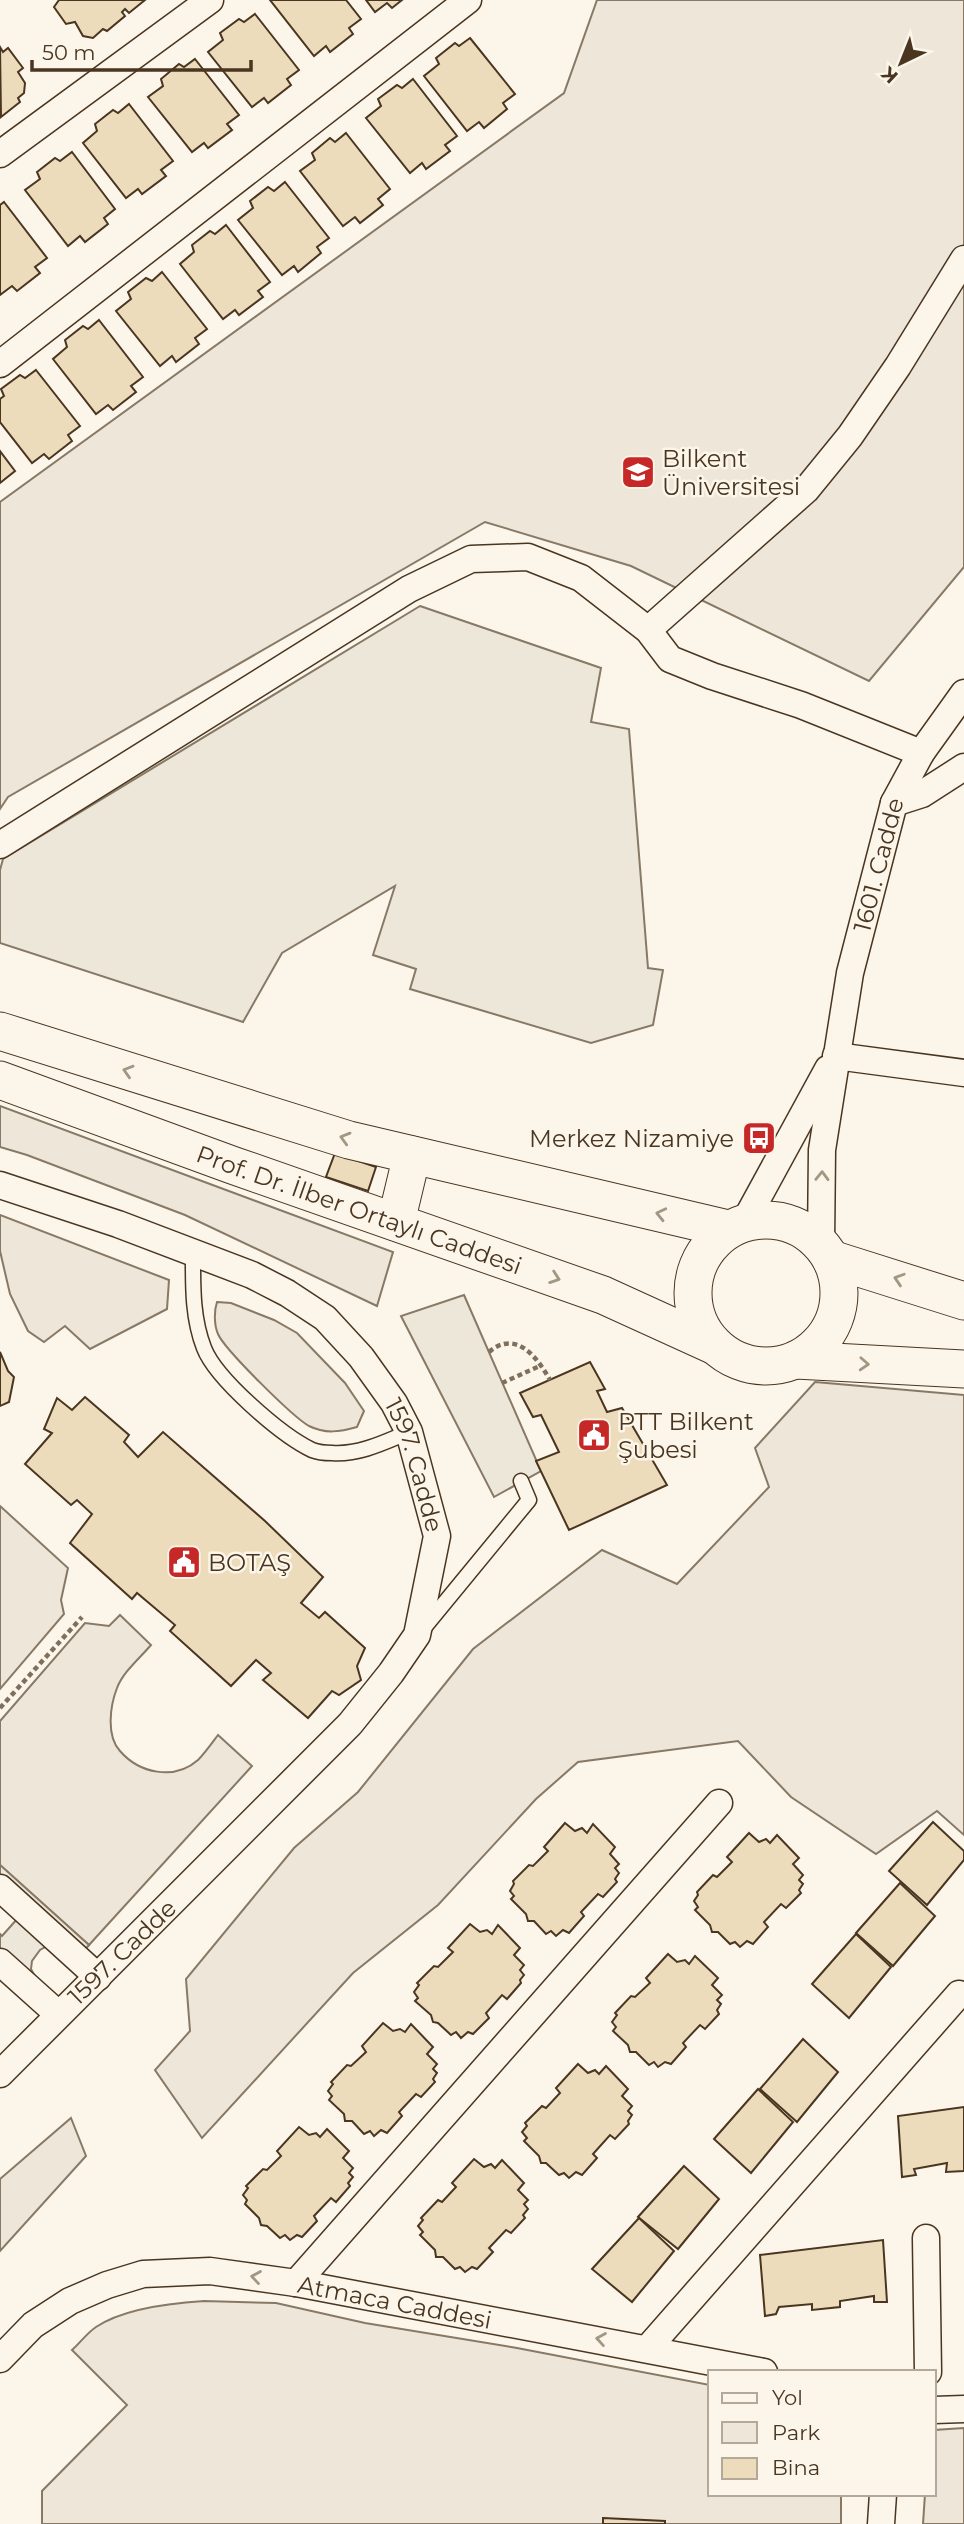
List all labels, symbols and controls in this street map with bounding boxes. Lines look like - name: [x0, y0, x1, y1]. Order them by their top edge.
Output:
- scale bar: [32, 28, 250, 72]
- north arrow: [866, 28, 936, 98]
- text: 50 m: [42, 40, 96, 65]
- text: K: [876, 61, 903, 88]
- place label: Bilkent Üniversitesi: [662, 444, 800, 501]
- school or university icon: Bilkent Üniversitesi: [619, 453, 657, 491]
- street label: 1601. Cadde: [847, 795, 909, 935]
- one-way arrow: [122, 1065, 134, 1080]
- bus stop icon: Merkez Nizamiye: [740, 1119, 778, 1157]
- place label: Merkez Nizamiye: [529, 1124, 734, 1153]
- one-way arrow: [340, 1132, 352, 1147]
- street label: Prof. Dr. İlber Ortaylı Caddesi: [193, 1139, 526, 1280]
- one-way arrow: [814, 1170, 830, 1181]
- one-way arrow: [656, 1208, 668, 1223]
- one-way arrow: [549, 1270, 561, 1284]
- one-way arrow: [894, 1273, 906, 1287]
- one-way arrow: [859, 1356, 870, 1371]
- street label: 1597. Cadde: [379, 1393, 450, 1535]
- place label: PTT Bilkent Şubesi: [618, 1407, 754, 1464]
- public building icon: PTT Bilkent Şubesi: [575, 1416, 613, 1454]
- public building icon: BOTAŞ: [165, 1543, 203, 1581]
- place label: BOTAŞ: [208, 1548, 291, 1577]
- street label: 1597. Cadde: [62, 1893, 182, 2011]
- street label: Atmaca Caddesi: [296, 2269, 494, 2334]
- one-way arrow: [250, 2270, 262, 2285]
- one-way arrow: [595, 2333, 607, 2348]
- legend: [708, 2370, 936, 2496]
- text: Yol: [772, 2385, 803, 2410]
- text: Park: [772, 2420, 820, 2445]
- text: Bina: [772, 2455, 820, 2480]

